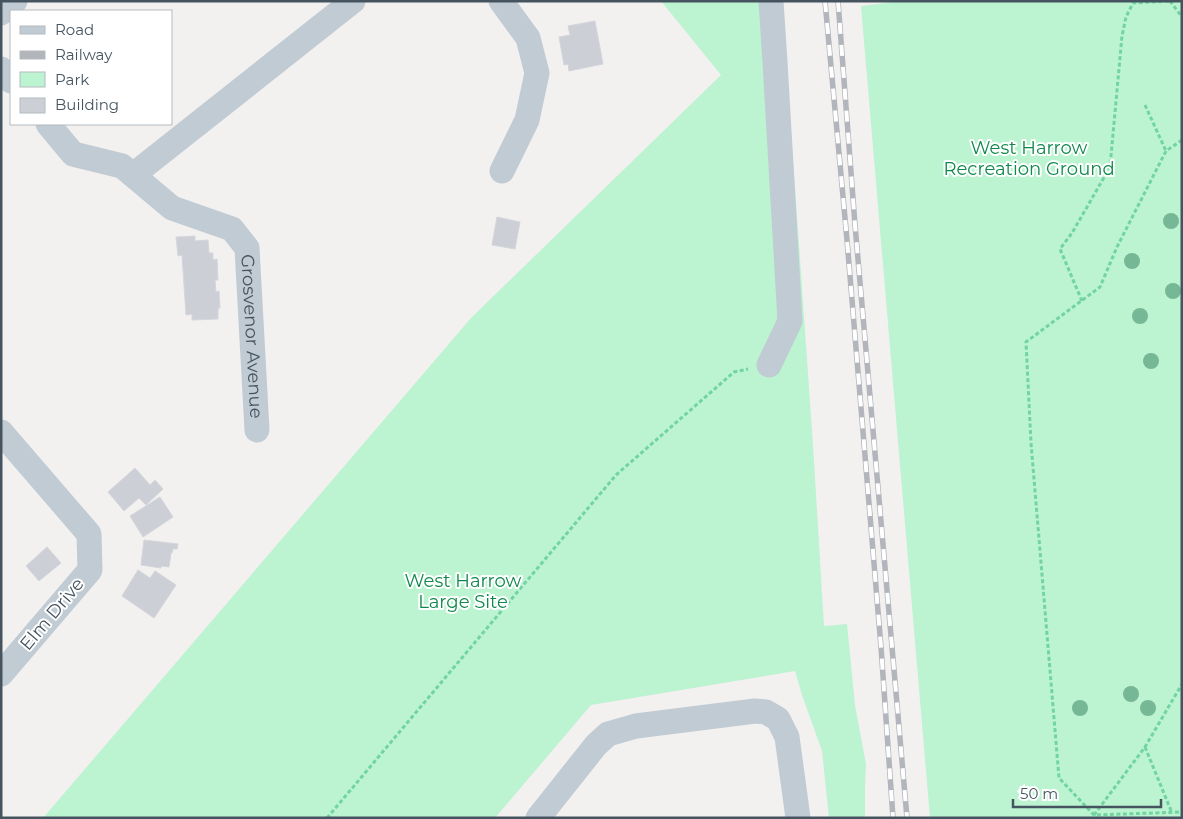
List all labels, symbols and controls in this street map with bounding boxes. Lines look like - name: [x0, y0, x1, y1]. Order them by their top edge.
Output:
- legend: [10, 10, 172, 125]
- text: Road: [55, 20, 94, 39]
- text: Railway: [55, 45, 113, 64]
- text: Park: [55, 70, 89, 89]
- text: Building: [55, 95, 119, 114]
- park label: West Harrow Recreation Ground: [943, 137, 1115, 180]
- street label: Grosvenor Avenue: [236, 254, 267, 419]
- park label: West Harrow Large Site: [405, 570, 522, 613]
- street label: Elm Drive: [15, 573, 89, 655]
- scale bar: [1013, 776, 1160, 808]
- text: 50 m: [1020, 784, 1058, 803]

